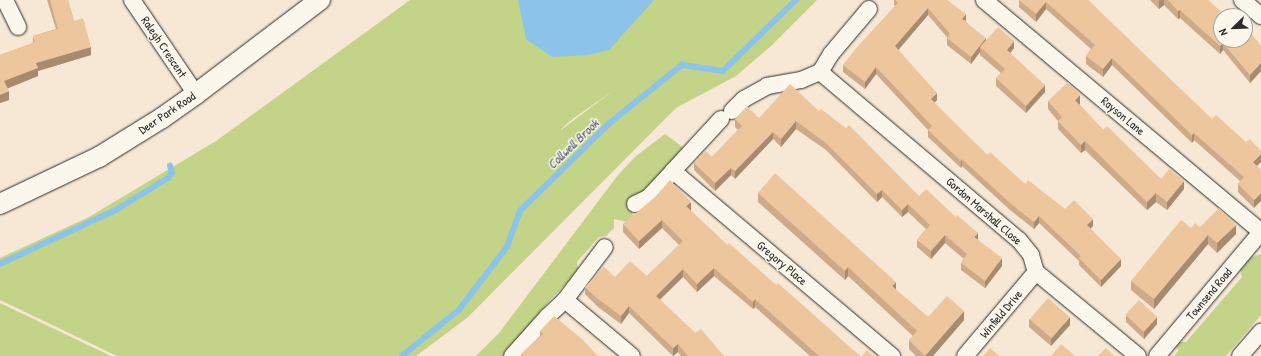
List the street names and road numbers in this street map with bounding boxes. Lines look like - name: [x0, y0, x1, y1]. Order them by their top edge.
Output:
- street label: Ralegh Crescent: [138, 14, 190, 80]
- street label: Deer Park Road: [136, 89, 198, 137]
- street label: Rayson Lane: [1098, 94, 1148, 138]
- street label: Gordon Marshall Close: [943, 174, 1025, 248]
- street label: Gregory Place: [754, 238, 810, 288]
- street label: Townsend Road: [1183, 265, 1235, 323]
- street label: Winfield Drive: [977, 287, 1025, 341]

